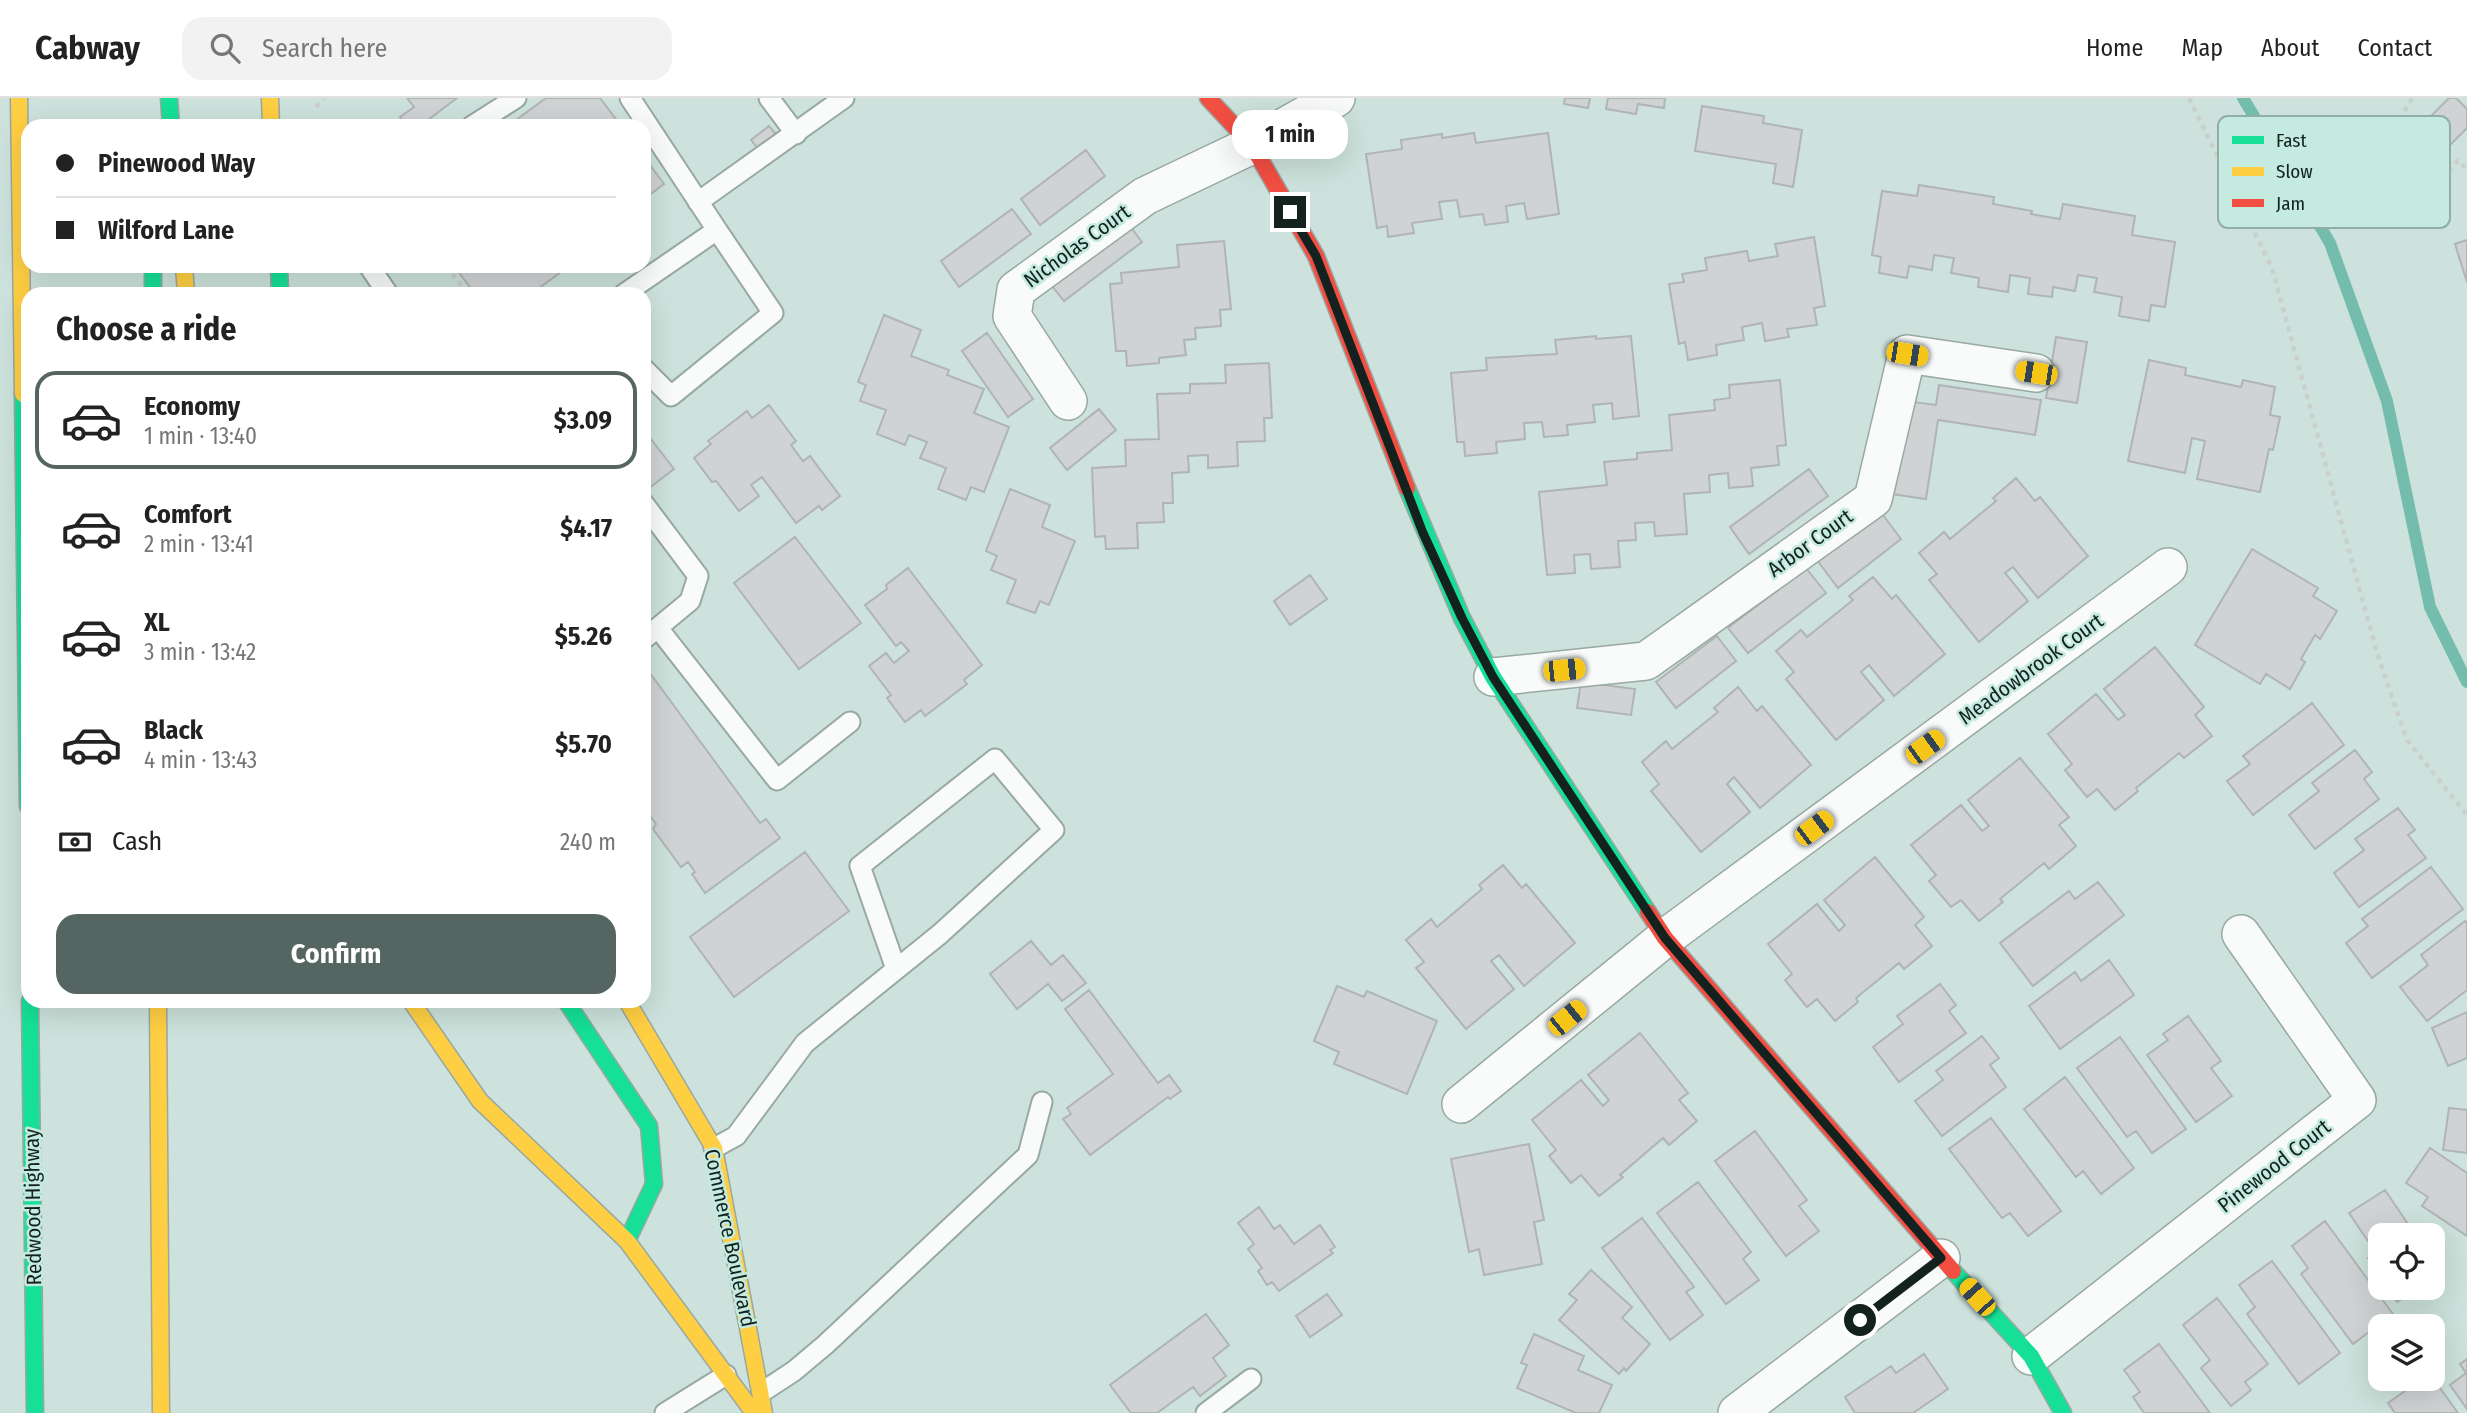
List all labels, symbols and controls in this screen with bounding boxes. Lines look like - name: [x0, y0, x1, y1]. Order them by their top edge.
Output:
- search box: [182, 17, 672, 80]
- text: Cabway: [35, 28, 140, 68]
- icon: search: [206, 29, 244, 67]
- text: Search here: [262, 33, 387, 64]
- text: Home: [2086, 34, 2143, 62]
- text: Map: [2181, 34, 2223, 62]
- text: About: [2261, 34, 2319, 62]
- text: Contact: [2357, 34, 2432, 62]
- callout: 1 min: [1232, 110, 1348, 159]
- legend: [2218, 116, 2450, 228]
- text: 1 min: [1265, 120, 1315, 148]
- text: Fast: [2276, 129, 2307, 152]
- text: Pinewood Way: [98, 148, 255, 179]
- text: Slow: [2276, 160, 2313, 183]
- text: Jam: [2276, 192, 2305, 215]
- route end: [1274, 196, 1306, 228]
- street label: Nicholas Court: [1019, 199, 1135, 293]
- text: Wilford Lane: [98, 215, 234, 246]
- text: Choose a ride: [56, 310, 237, 348]
- car: [1885, 340, 1930, 368]
- car: [2014, 359, 2059, 387]
- icon: car: [60, 389, 123, 452]
- text: Economy: [144, 391, 240, 422]
- text: $3.09: [554, 405, 612, 436]
- text: 1 min · 13:40: [144, 422, 257, 450]
- icon: car: [60, 497, 123, 560]
- text: Comfort: [144, 499, 232, 530]
- street label: Arbor Court: [1762, 503, 1858, 583]
- text: $4.17: [560, 513, 612, 544]
- text: 2 min · 13:41: [144, 530, 254, 558]
- icon: car: [60, 605, 123, 668]
- text: XL: [144, 607, 170, 638]
- street label: Meadowbrook Court: [1954, 608, 2109, 730]
- text: $5.26: [555, 621, 612, 652]
- text: 3 min · 13:42: [144, 638, 256, 666]
- car: [1543, 657, 1586, 683]
- icon: car: [60, 713, 123, 776]
- text: Black: [144, 715, 203, 746]
- car: [1902, 726, 1949, 768]
- text: $5.70: [555, 729, 612, 760]
- text: 4 min · 13:43: [144, 746, 257, 774]
- car: [1791, 807, 1838, 849]
- icon: cash: [56, 823, 94, 861]
- text: Cash: [112, 826, 162, 857]
- text: 240 m: [560, 828, 616, 856]
- button: Confirm: [56, 914, 616, 994]
- car: [1545, 997, 1590, 1039]
- street label: Pinewood Court: [2212, 1114, 2336, 1218]
- street label: Redwood Highway: [19, 1128, 47, 1286]
- street label: Commerce Boulevard: [698, 1147, 762, 1329]
- map controls: [2368, 1223, 2445, 1391]
- button: locate: [2368, 1223, 2445, 1300]
- car: [1956, 1274, 1999, 1320]
- route start: [1844, 1304, 1876, 1336]
- button: layers: [2368, 1314, 2445, 1391]

